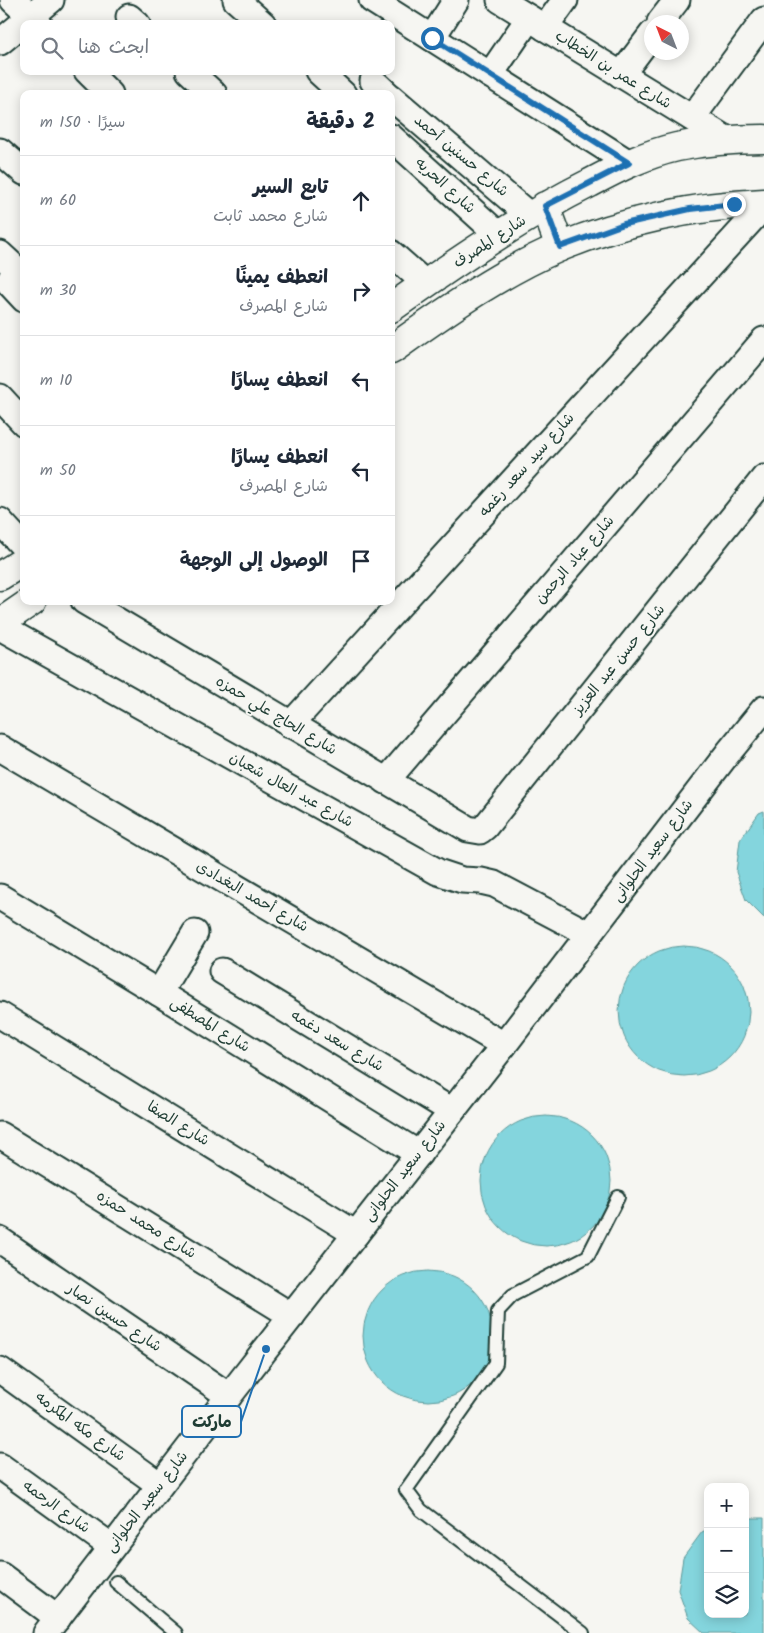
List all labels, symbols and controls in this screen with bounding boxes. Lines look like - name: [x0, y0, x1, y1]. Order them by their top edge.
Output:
- north arrow: [644, 15, 689, 60]
- search box: [20, 20, 395, 75]
- street label: شارع عمر بن الخطاب: [550, 24, 676, 116]
- route start: [421, 27, 444, 50]
- text: ابحث هنا: [78, 33, 149, 63]
- icon: search: [38, 34, 66, 62]
- text: 2 دقيقة: [306, 106, 375, 139]
- street label: شارع حسنين أحمد: [408, 109, 514, 203]
- text: سيرًا · 150 m: [40, 110, 125, 135]
- street label: شارع الحريه: [409, 152, 481, 220]
- text: تابع السير: [253, 173, 328, 203]
- icon: ahead: [347, 187, 375, 215]
- text: 60 m: [40, 188, 76, 213]
- route end: [723, 193, 746, 216]
- text: شارع محمد ثابت: [213, 204, 328, 229]
- street label: شارع المصرف: [449, 209, 531, 275]
- text: انعطف يمينًا: [236, 263, 328, 293]
- icon: right: [347, 277, 375, 305]
- text: 30 m: [40, 278, 76, 303]
- text: شارع المصرف: [239, 294, 328, 319]
- text: انعطف يسارًا: [231, 366, 328, 396]
- icon: left: [347, 367, 375, 395]
- text: 10 m: [40, 368, 72, 393]
- street label: شارع سيد سعد رغمه: [473, 407, 581, 523]
- text: انعطف يسارًا: [231, 443, 328, 473]
- icon: left: [347, 457, 375, 485]
- text: 50 m: [40, 458, 76, 483]
- text: شارع المصرف: [239, 474, 328, 499]
- street label: شارع عباد الرحمن: [529, 510, 621, 610]
- text: الوصول إلى الوجهة: [180, 546, 328, 576]
- icon: arrive: [347, 547, 375, 575]
- street label: شارع حسن عبد العزيز: [565, 599, 671, 722]
- street label: شارع الحاج علي حمزه: [211, 670, 341, 762]
- street label: شارع عبد العال شعبان: [225, 746, 357, 834]
- street label: شارع سعيد الحلوانى: [606, 794, 700, 908]
- street label: شارع أحمد البغدادى: [191, 855, 313, 939]
- street label: شارع المصطفى: [165, 991, 255, 1059]
- street label: شارع سعد دغمه: [286, 1004, 388, 1078]
- street label: شارع الصفا: [142, 1095, 214, 1153]
- street label: شارع سعيد الحلوانى: [358, 1115, 452, 1227]
- street label: شارع محمد حمزه: [91, 1185, 201, 1265]
- street label: شارع حسين نصار: [61, 1277, 166, 1359]
- street label: شارع مكه المكرمه: [30, 1386, 130, 1468]
- callout: ماركت: [182, 1406, 241, 1437]
- text: ماركت: [192, 1410, 232, 1435]
- street label: شارع سعيد الحلوانى: [100, 1446, 194, 1558]
- street label: شارع الرحمه: [17, 1474, 95, 1540]
- map controls: [704, 1483, 749, 1618]
- button: +: [704, 1483, 749, 1528]
- button: −: [704, 1528, 749, 1573]
- button: layers: [704, 1573, 749, 1618]

